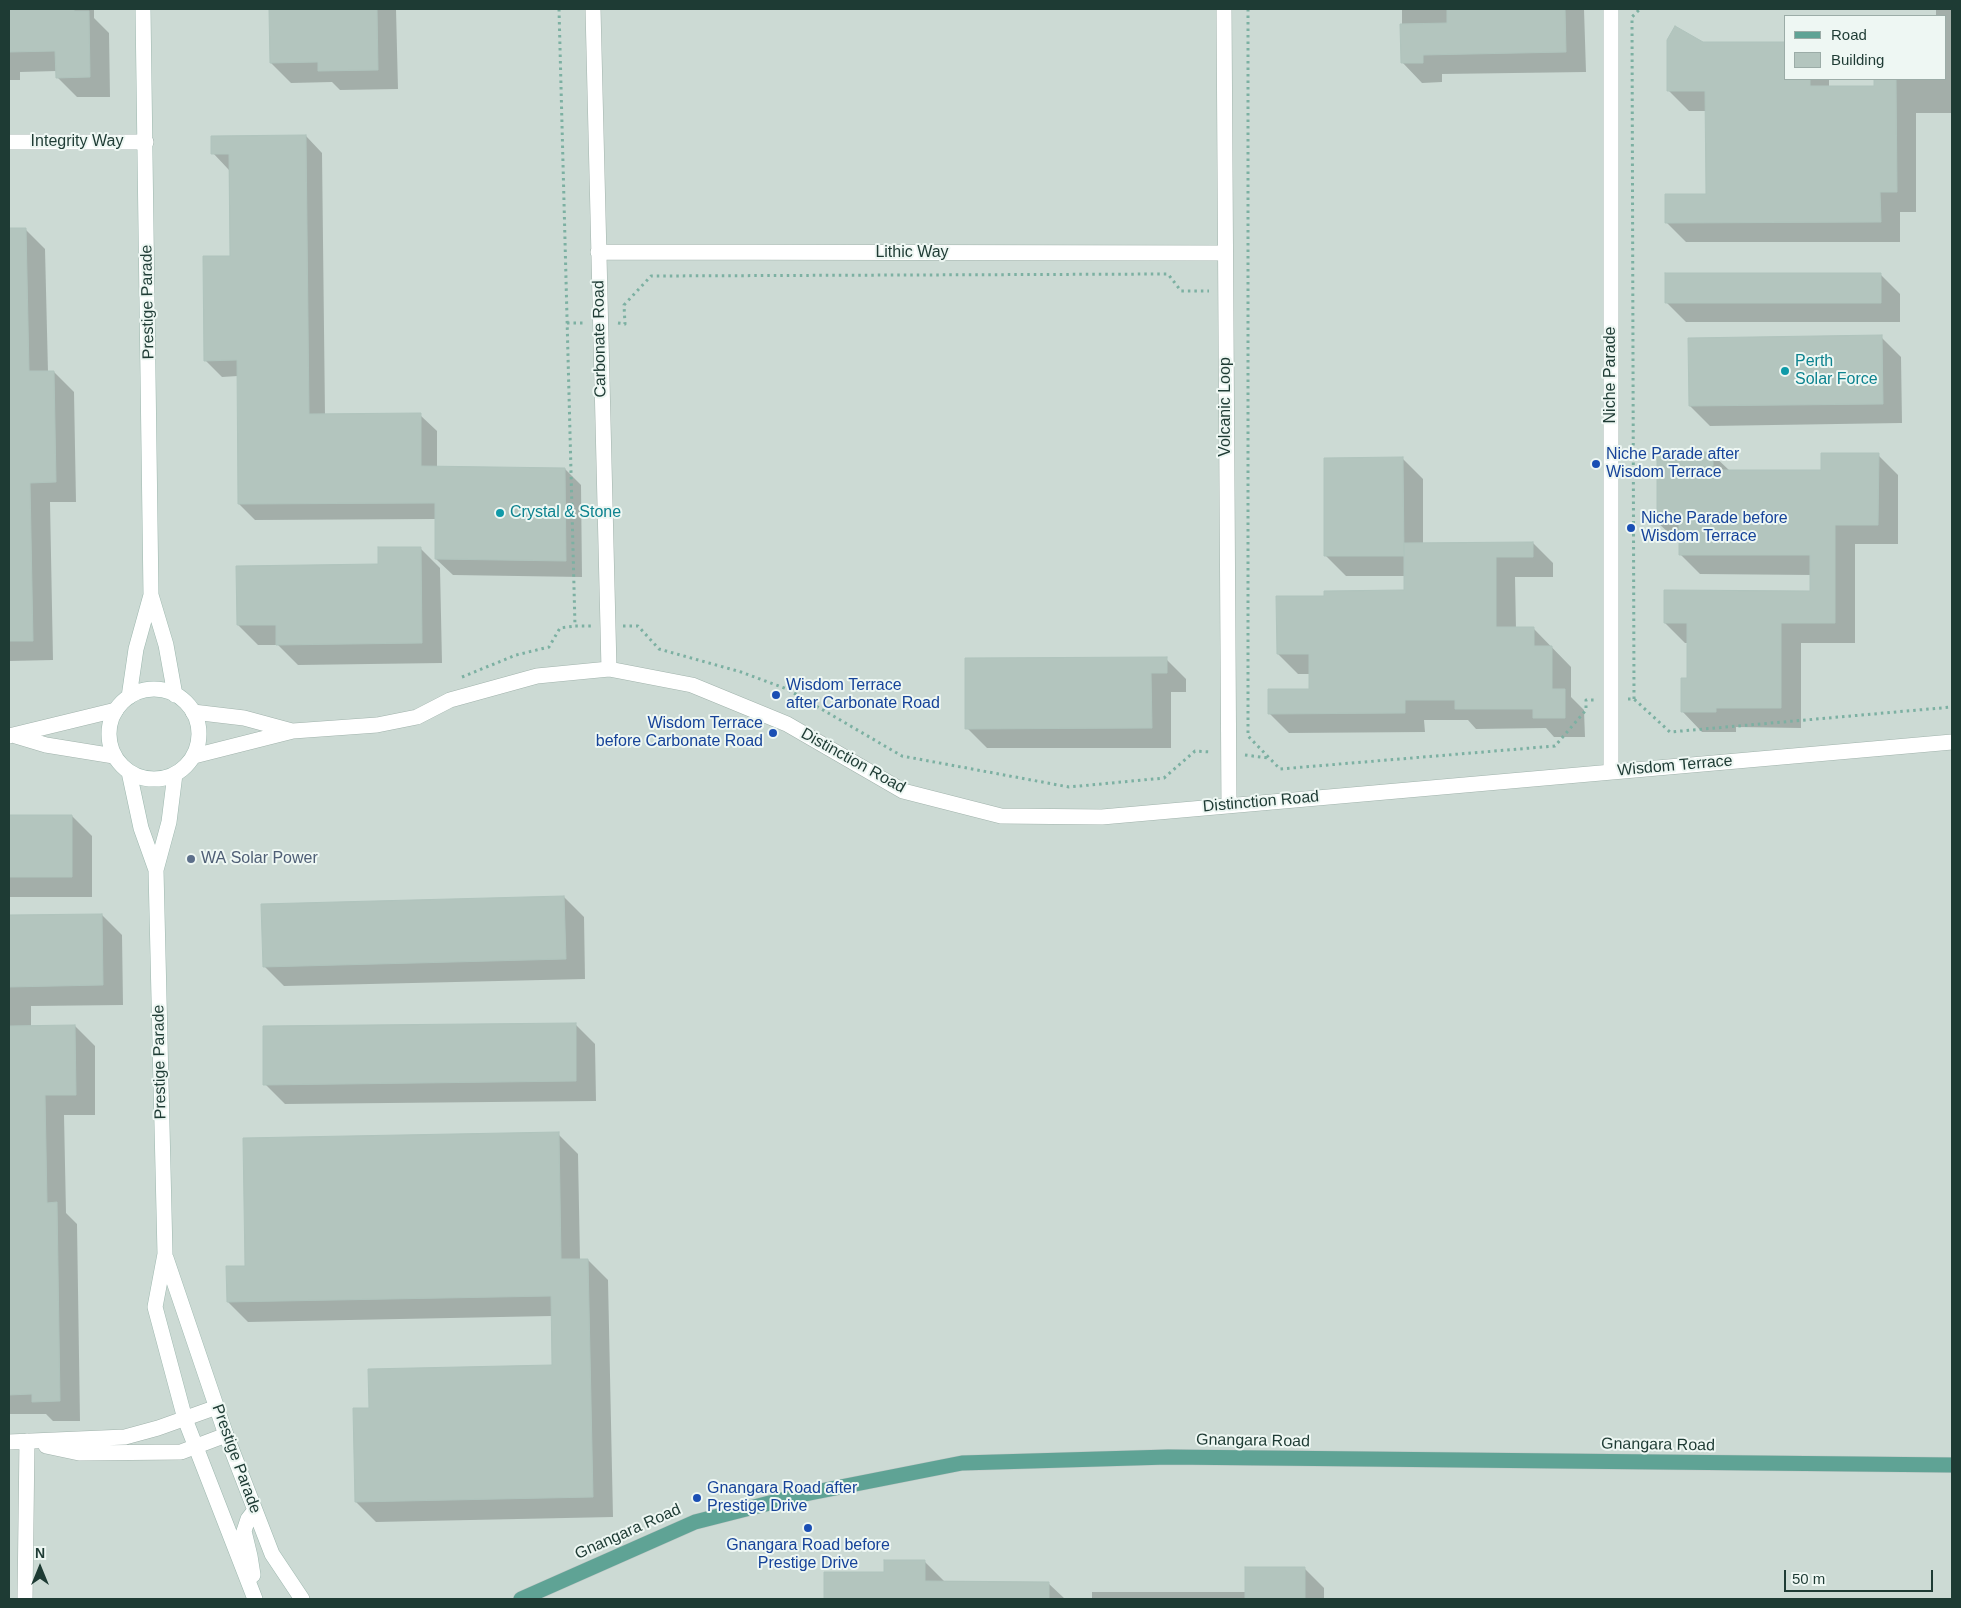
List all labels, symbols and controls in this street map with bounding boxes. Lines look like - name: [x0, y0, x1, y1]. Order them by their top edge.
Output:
- legend: [1784, 15, 1946, 80]
- text: Road: [1831, 26, 1867, 43]
- text: Building: [1831, 51, 1884, 68]
- street label: Integrity Way: [31, 132, 123, 152]
- street label: Lithic Way: [875, 243, 949, 263]
- street label: Prestige Parade: [137, 244, 159, 360]
- street label: Carbonate Road: [589, 280, 611, 398]
- street label: Niche Parade: [1601, 327, 1621, 423]
- place label: Perth Solar Force: [1795, 352, 1878, 390]
- street label: Volcanic Loop: [1216, 357, 1236, 457]
- marker: Perth Solar Force: [1779, 365, 1791, 377]
- place label: Niche Parade after Wisdom Terrace: [1606, 445, 1739, 483]
- marker: Niche Parade after Wisdom Terrace: [1590, 458, 1602, 470]
- place label: Crystal & Stone: [510, 503, 621, 523]
- marker: Crystal & Stone: [494, 507, 506, 519]
- place label: Niche Parade before Wisdom Terrace: [1641, 509, 1788, 547]
- marker: Niche Parade before Wisdom Terrace: [1625, 522, 1637, 534]
- place label: Wisdom Terrace after Carbonate Road: [786, 676, 940, 714]
- marker: Wisdom Terrace after Carbonate Road: [770, 689, 782, 701]
- place label: Wisdom Terrace before Carbonate Road: [596, 714, 763, 752]
- street label: Distinction Road: [797, 724, 909, 798]
- marker: Wisdom Terrace before Carbonate Road: [767, 727, 779, 739]
- street label: Wisdom Terrace: [1617, 751, 1733, 781]
- street label: Distinction Road: [1202, 787, 1320, 817]
- place label: WA Solar Power: [201, 849, 318, 869]
- marker: WA Solar Power: [185, 853, 197, 865]
- street label: Prestige Parade: [149, 1004, 171, 1120]
- street label: Prestige Parade: [207, 1402, 265, 1516]
- street label: Gnangara Road: [1196, 1430, 1310, 1452]
- street label: Gnangara Road: [1601, 1434, 1715, 1456]
- place label: Gnangara Road after Prestige Drive: [707, 1479, 857, 1517]
- marker: Gnangara Road after Prestige Drive: [691, 1492, 703, 1504]
- street label: Gnangara Road: [572, 1500, 684, 1564]
- marker: Gnangara Road before Prestige Drive: [802, 1522, 814, 1534]
- place label: Gnangara Road before Prestige Drive: [726, 1536, 890, 1574]
- north arrow: [15, 1543, 65, 1593]
- text: N: [35, 1545, 45, 1561]
- scale bar: [1786, 1560, 1935, 1592]
- text: 50 m: [1792, 1570, 1825, 1587]

